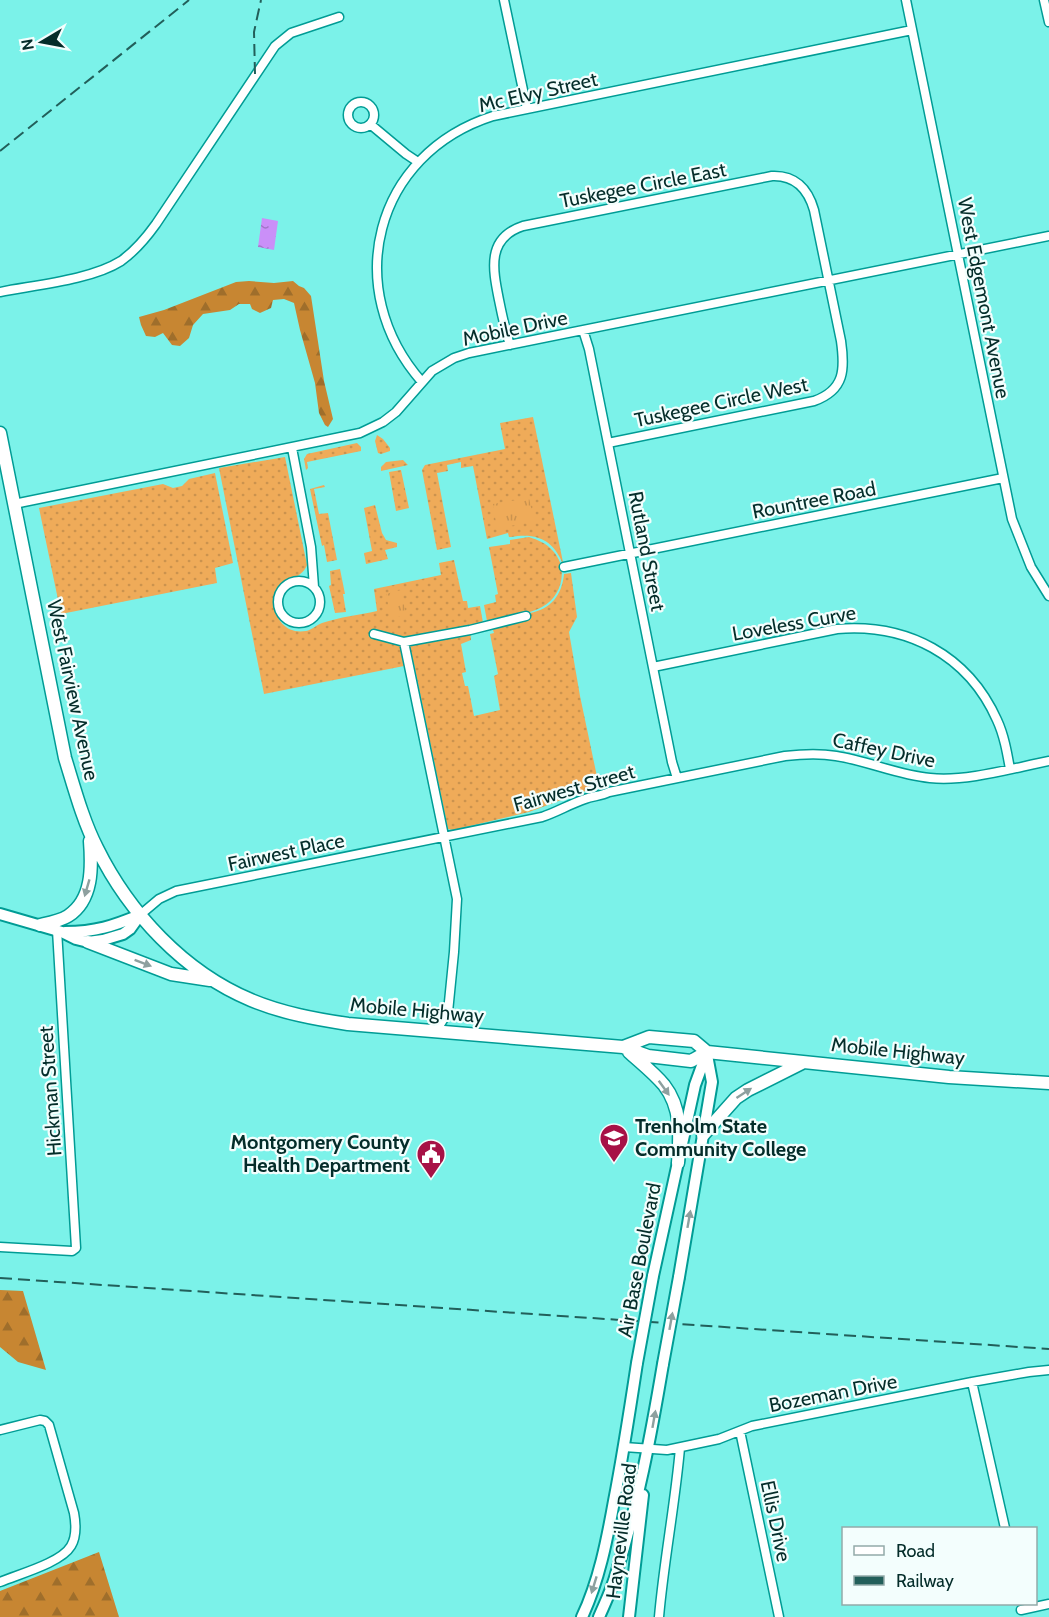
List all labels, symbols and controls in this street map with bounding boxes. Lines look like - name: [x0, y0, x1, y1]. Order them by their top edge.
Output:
- north arrow: [12, 12, 72, 72]
- text: N: [17, 37, 38, 52]
- street label: Mc Elvy Street: [476, 67, 600, 117]
- street label: Tuskegee Circle East: [558, 157, 728, 213]
- street label: West Edgemont Avenue: [953, 195, 1015, 401]
- street label: Mobile Drive: [460, 305, 570, 351]
- street label: Tuskegee Circle West: [632, 372, 810, 432]
- street label: Rountree Road: [750, 476, 878, 524]
- street label: Rutland Street: [624, 489, 670, 613]
- street label: West Fairview Avenue: [42, 597, 104, 783]
- street label: Loveless Curve: [730, 600, 858, 646]
- street label: Caffey Drive: [830, 727, 938, 773]
- street label: Fairwest Street: [511, 759, 638, 817]
- street label: Fairwest Place: [226, 828, 346, 876]
- one-way arrow: [82, 879, 91, 897]
- one-way arrow: [134, 959, 152, 968]
- street label: Mobile Highway: [349, 992, 485, 1028]
- street label: Hickman Street: [33, 1025, 67, 1157]
- street label: Mobile Highway: [830, 1032, 966, 1070]
- one-way arrow: [658, 1080, 670, 1096]
- one-way arrow: [735, 1087, 751, 1099]
- place label: Trenholm State Community College: [635, 1114, 806, 1161]
- school or university icon: Trenholm State Community College: [598, 1122, 630, 1164]
- place label: Montgomery County Health Department: [231, 1130, 410, 1177]
- public building icon: Montgomery County Health Department: [415, 1138, 447, 1180]
- street label: Air Base Boulevard: [612, 1181, 666, 1339]
- one-way arrow: [685, 1210, 694, 1229]
- one-way arrow: [667, 1311, 676, 1330]
- street label: Bozeman Drive: [767, 1369, 899, 1417]
- one-way arrow: [649, 1410, 658, 1429]
- street label: Hayneville Road: [601, 1462, 641, 1600]
- street label: Ellis Drive: [756, 1478, 796, 1564]
- legend: [842, 1527, 1037, 1605]
- text: Road: [896, 1540, 935, 1562]
- text: Railway: [896, 1570, 954, 1592]
- one-way arrow: [589, 1576, 598, 1594]

